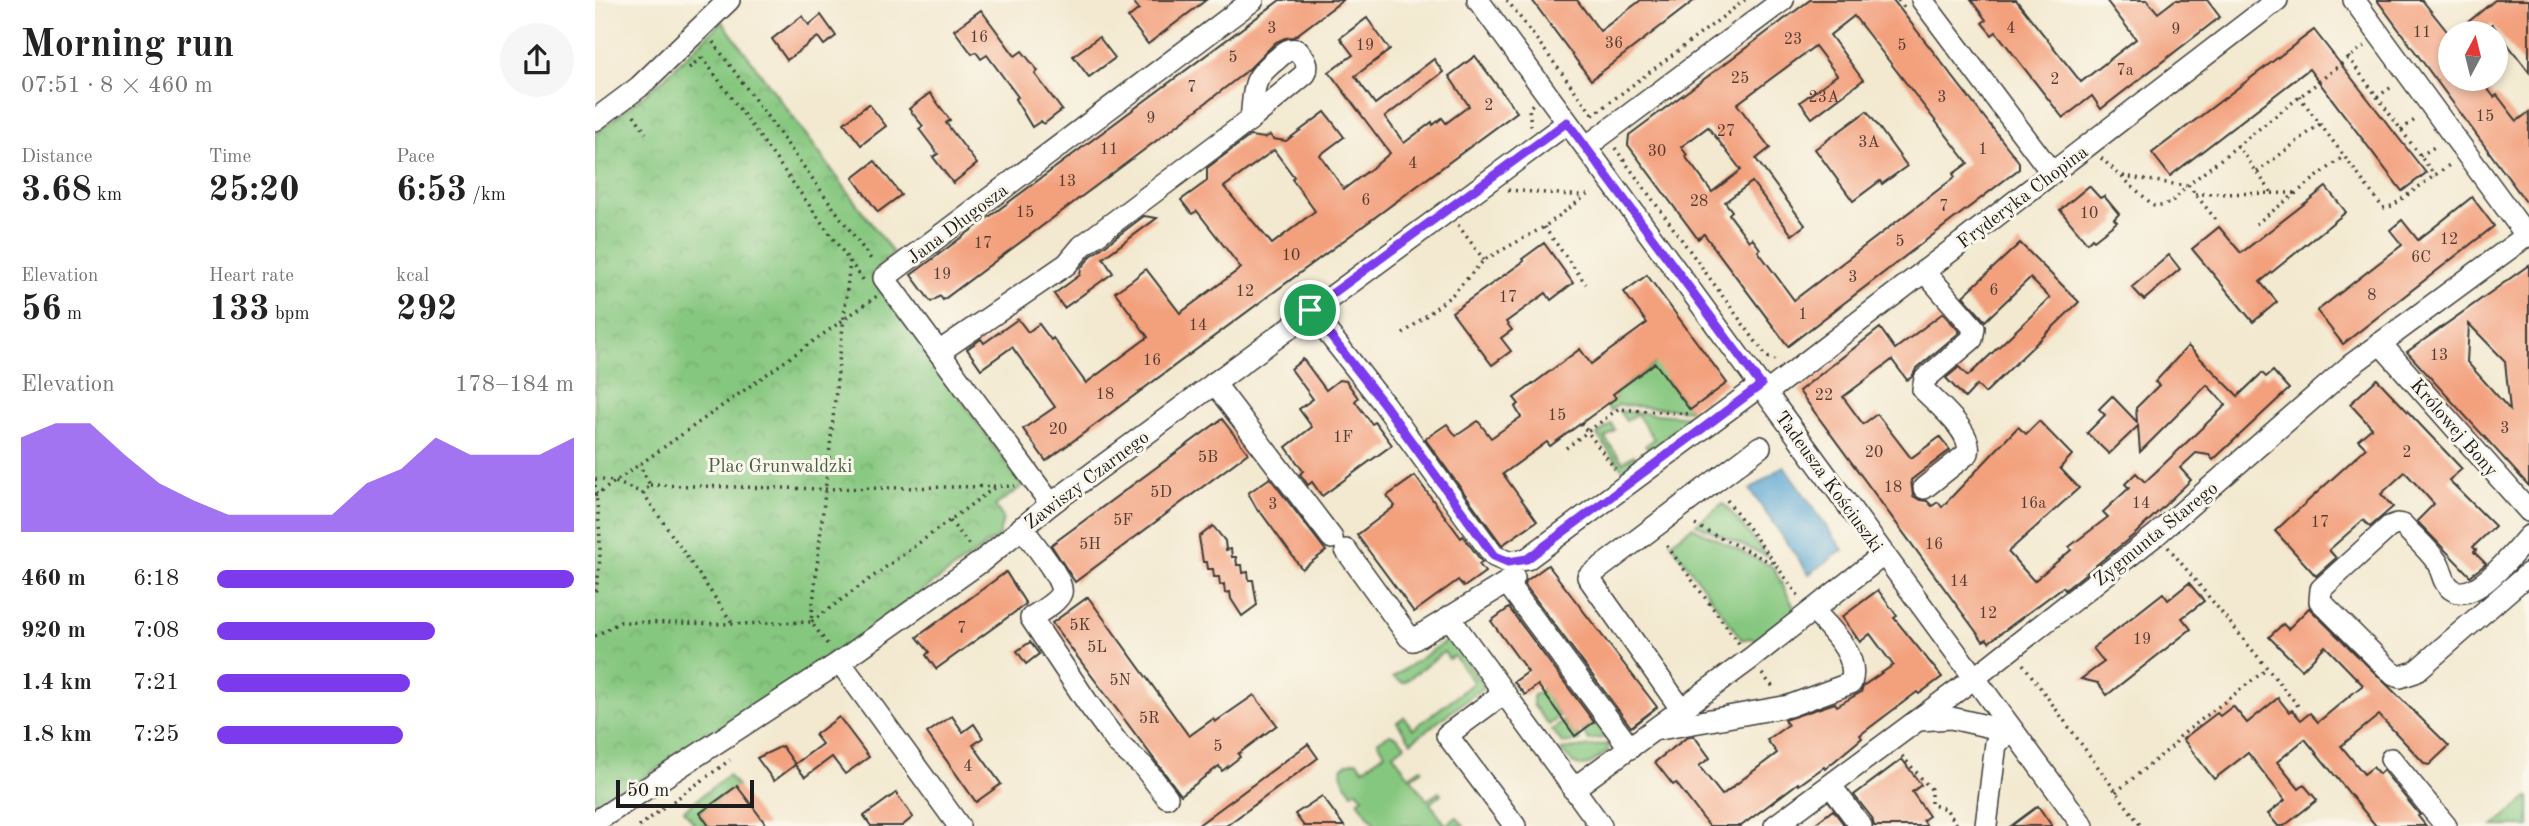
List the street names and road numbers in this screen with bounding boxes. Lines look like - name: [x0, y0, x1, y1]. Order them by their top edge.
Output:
- street label: Fryderyka Chopina: [1955, 142, 2093, 253]
- street label: Jana Długosza: [905, 181, 1013, 269]
- street label: Królowej Bony: [2406, 376, 2501, 481]
- street label: Tadeusza Kościuszki: [1771, 408, 1885, 557]
- street label: Zawiszy Czarnego: [1022, 428, 1153, 534]
- street label: Zygmunta Starego: [2091, 479, 2222, 591]

